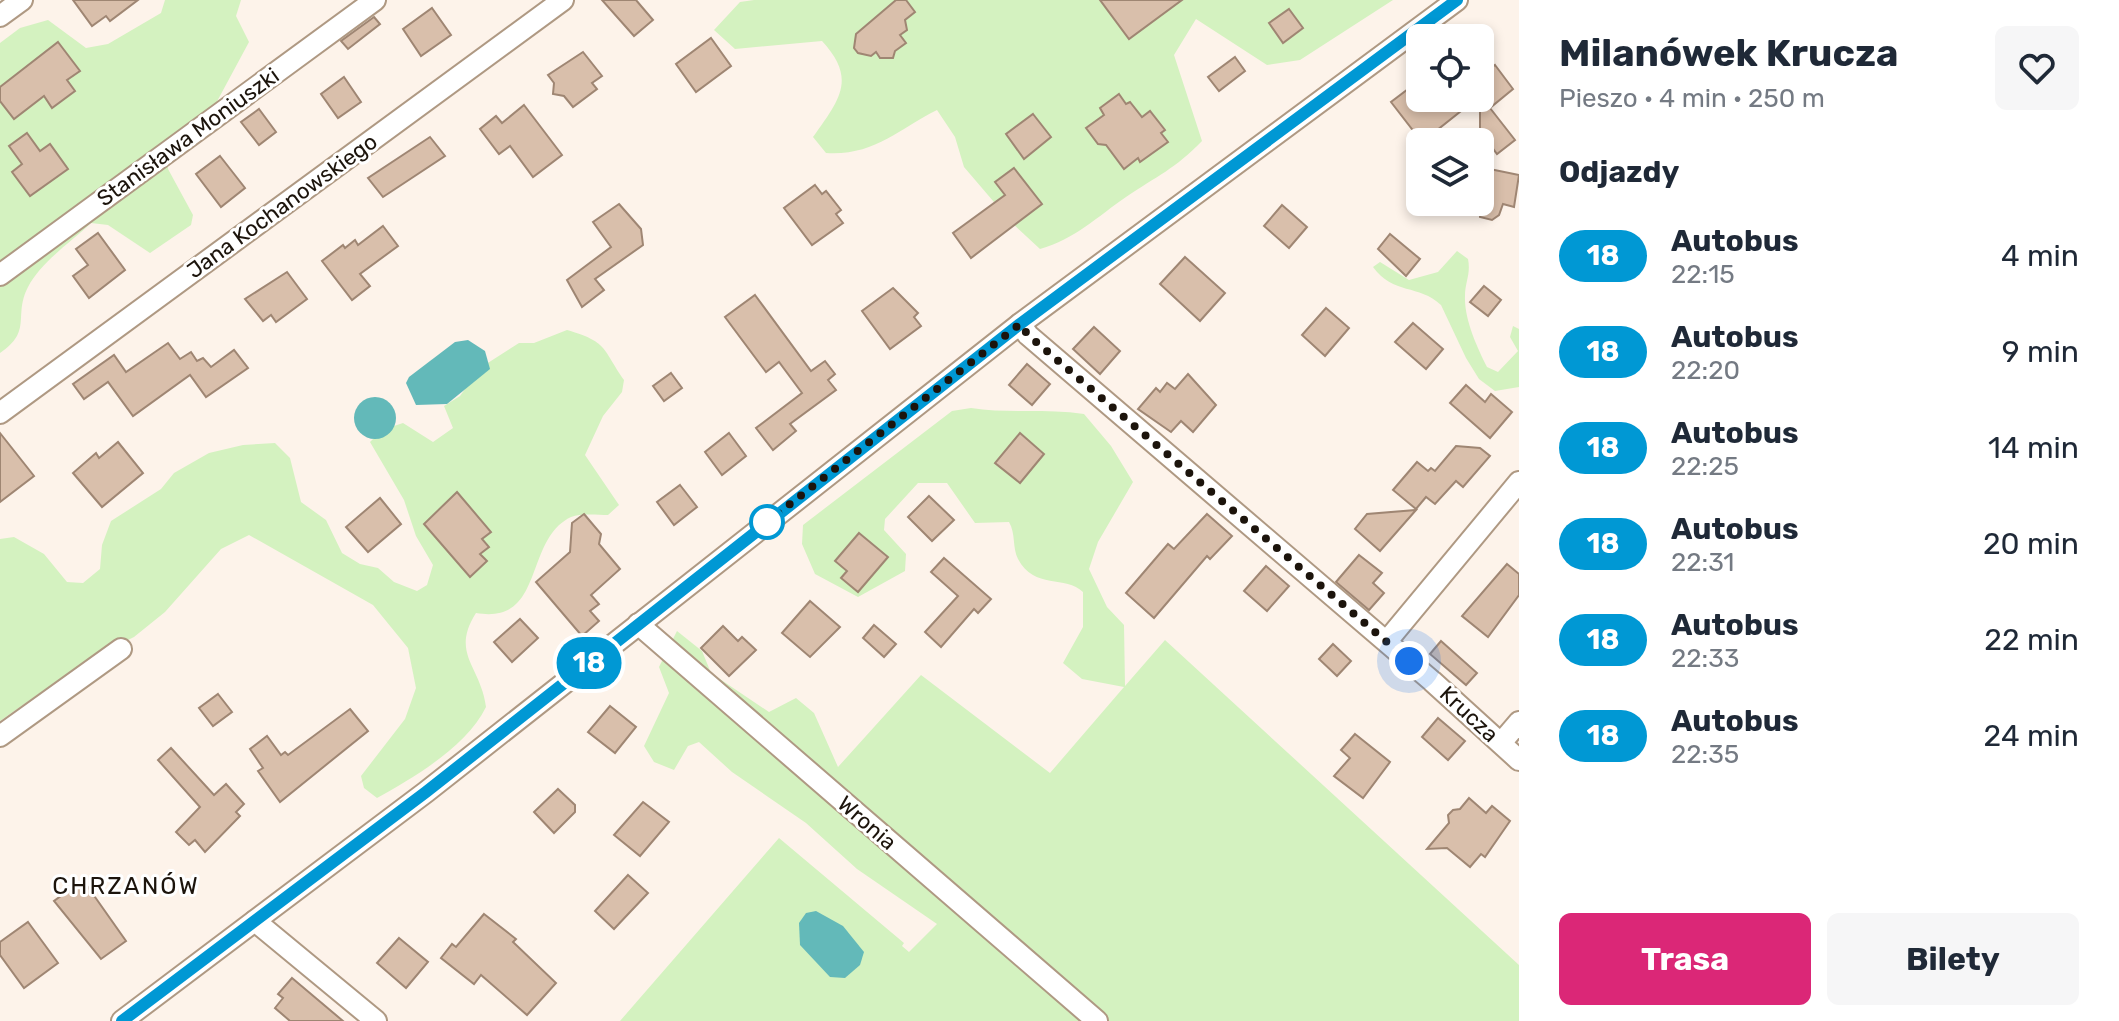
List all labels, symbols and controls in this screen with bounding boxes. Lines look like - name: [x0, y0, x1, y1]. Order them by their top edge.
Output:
- map controls: [1406, 24, 1494, 216]
- button: locate: [1406, 24, 1494, 112]
- button: heart: [1995, 26, 2079, 110]
- text: Milanówek Krucza: [1559, 30, 1898, 76]
- street label: Stanisława Moniuszki: [92, 62, 284, 212]
- text: Pieszo · 4 min · 250 m: [1559, 83, 1825, 114]
- street label: Jana Kochanowskiego: [182, 128, 382, 284]
- button: layers: [1406, 128, 1494, 216]
- text: Odjazdy: [1559, 154, 1679, 190]
- text: Autobus: [1671, 223, 1799, 259]
- text: 4 min: [2001, 238, 2079, 274]
- text: 18: [1587, 239, 1619, 272]
- text: 22:15: [1671, 259, 1735, 290]
- text: Autobus: [1671, 319, 1799, 355]
- text: 9 min: [2002, 334, 2079, 370]
- text: 18: [1587, 335, 1619, 368]
- text: 22:20: [1671, 355, 1740, 386]
- text: Autobus: [1671, 415, 1799, 451]
- text: 14 min: [1988, 430, 2079, 466]
- text: 18: [1587, 431, 1619, 464]
- text: 22:25: [1671, 451, 1739, 482]
- unlabelled marker: [750, 505, 784, 539]
- text: Autobus: [1671, 511, 1799, 547]
- text: 20 min: [1983, 526, 2079, 562]
- text: 18: [1587, 527, 1619, 560]
- text: 22:31: [1671, 547, 1734, 578]
- text: Autobus: [1671, 607, 1799, 643]
- text: 22 min: [1984, 622, 2079, 658]
- text: 18: [1587, 623, 1619, 656]
- line badge: 18: [553, 637, 625, 689]
- your location: [1389, 641, 1429, 681]
- text: 22:33: [1671, 643, 1739, 674]
- text: 18: [573, 646, 605, 679]
- street label: Krucza: [1434, 680, 1504, 748]
- text: Autobus: [1671, 703, 1799, 739]
- text: 24 min: [1984, 718, 2079, 754]
- text: 18: [1587, 719, 1619, 752]
- text: 22:35: [1671, 739, 1739, 770]
- street label: Wronia: [832, 790, 902, 856]
- district label: CHRZANÓW: [52, 872, 200, 900]
- button: Trasa: [1559, 913, 1811, 1005]
- button: Bilety: [1827, 913, 2079, 1005]

